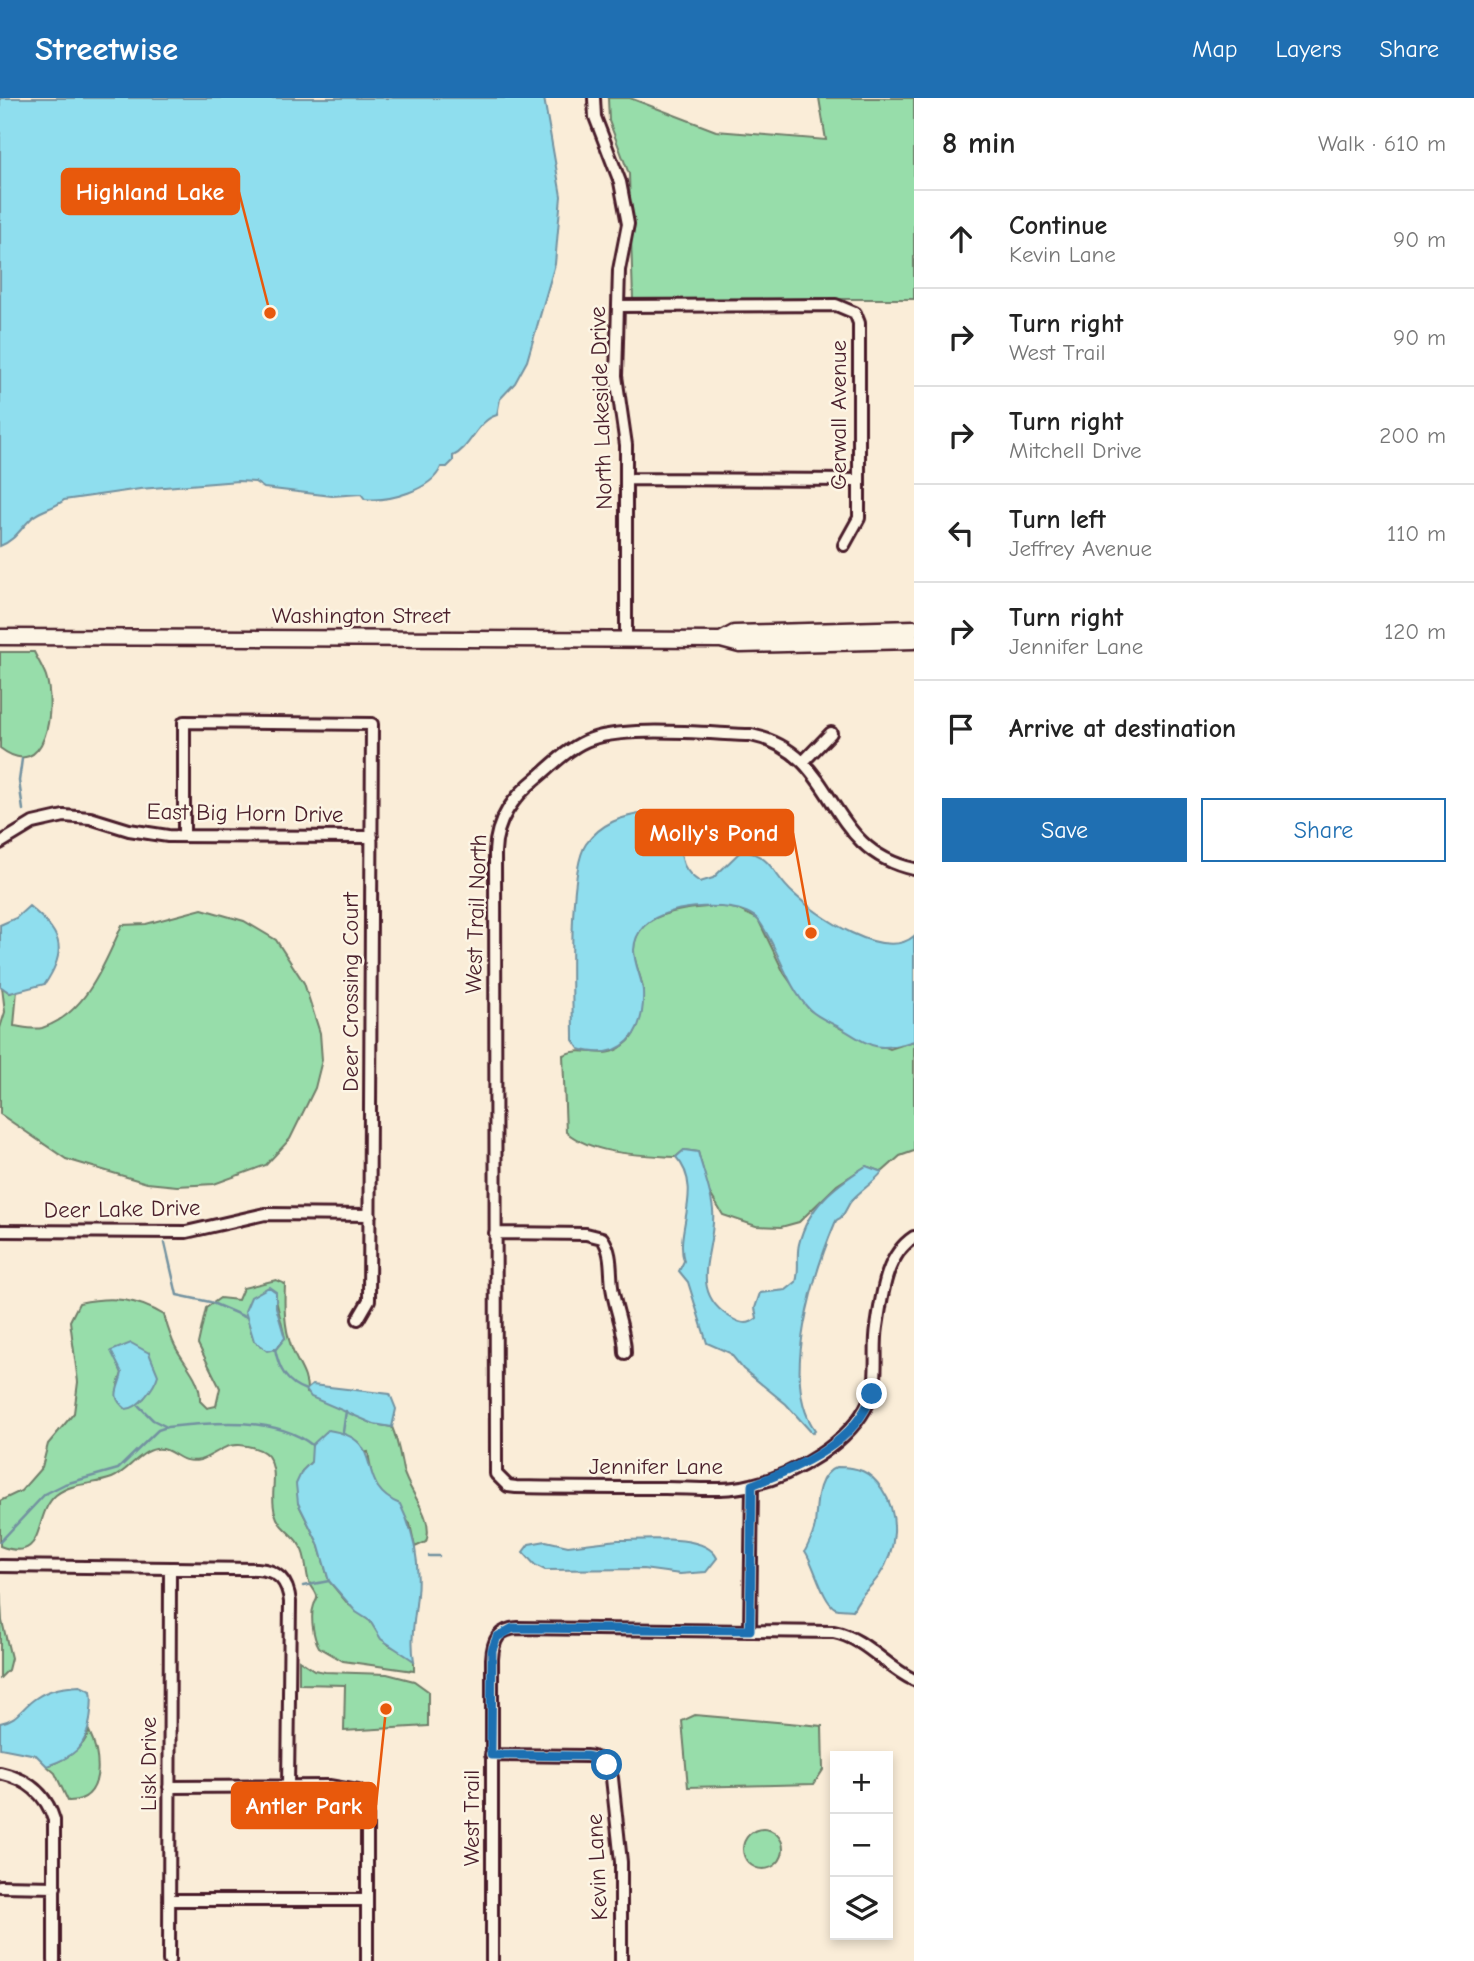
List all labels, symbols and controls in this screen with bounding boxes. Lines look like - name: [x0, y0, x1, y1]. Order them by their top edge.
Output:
- text: Streetwise: [35, 30, 178, 68]
- text: Map: [1192, 35, 1238, 63]
- text: Layers: [1276, 35, 1341, 63]
- text: Share: [1379, 35, 1439, 63]
- text: 8 min: [942, 126, 1016, 161]
- text: Walk · 610 m: [1318, 130, 1446, 157]
- callout: Highland Lake: [62, 169, 239, 214]
- text: Highland Lake: [76, 178, 224, 206]
- text: Continue: [1009, 211, 1107, 241]
- icon: ahead: [942, 220, 980, 258]
- text: 90 m: [1393, 226, 1446, 253]
- text: Kevin Lane: [1009, 241, 1116, 268]
- street label: North Lakeside Drive: [584, 306, 618, 510]
- text: Turn right: [1009, 309, 1123, 339]
- icon: right: [942, 318, 980, 356]
- text: 90 m: [1393, 324, 1446, 351]
- text: West Trail: [1009, 339, 1106, 366]
- street label: Gerwall Avenue: [825, 340, 852, 490]
- text: Turn right: [1009, 407, 1123, 437]
- icon: right: [942, 416, 980, 454]
- text: 200 m: [1379, 422, 1446, 449]
- text: Mitchell Drive: [1009, 437, 1142, 464]
- text: Turn left: [1009, 505, 1106, 535]
- icon: left: [942, 514, 980, 552]
- text: 110 m: [1387, 520, 1446, 547]
- text: Jeffrey Avenue: [1009, 535, 1152, 562]
- street label: Washington Street: [272, 602, 452, 629]
- text: Turn right: [1009, 603, 1123, 633]
- icon: right: [942, 612, 980, 650]
- text: 120 m: [1384, 618, 1446, 645]
- text: Jennifer Lane: [1009, 633, 1143, 660]
- icon: arrive: [942, 710, 980, 748]
- text: Arrive at destination: [1009, 714, 1236, 744]
- street label: East Big Horn Drive: [146, 798, 344, 828]
- button: Save: [942, 798, 1187, 862]
- button: Share: [1201, 798, 1446, 862]
- callout: Molly's Pond: [636, 810, 793, 855]
- text: Molly's Pond: [650, 819, 779, 847]
- street label: West Trail North: [460, 834, 492, 994]
- street label: Deer Crossing Court: [337, 891, 364, 1092]
- street label: Deer Lake Drive: [43, 1194, 201, 1224]
- route end: [856, 1378, 887, 1409]
- street label: Jennifer Lane: [589, 1453, 723, 1480]
- street label: Lisk Drive: [135, 1717, 162, 1811]
- route start: [591, 1749, 622, 1780]
- map controls: [830, 1751, 893, 1940]
- button: +: [830, 1751, 893, 1814]
- street label: West Trail: [458, 1770, 485, 1866]
- callout: Antler Park: [232, 1783, 376, 1828]
- text: Antler Park: [246, 1792, 363, 1820]
- street label: Kevin Lane: [581, 1813, 613, 1921]
- button: −: [830, 1814, 893, 1877]
- button: layers: [830, 1877, 893, 1940]

